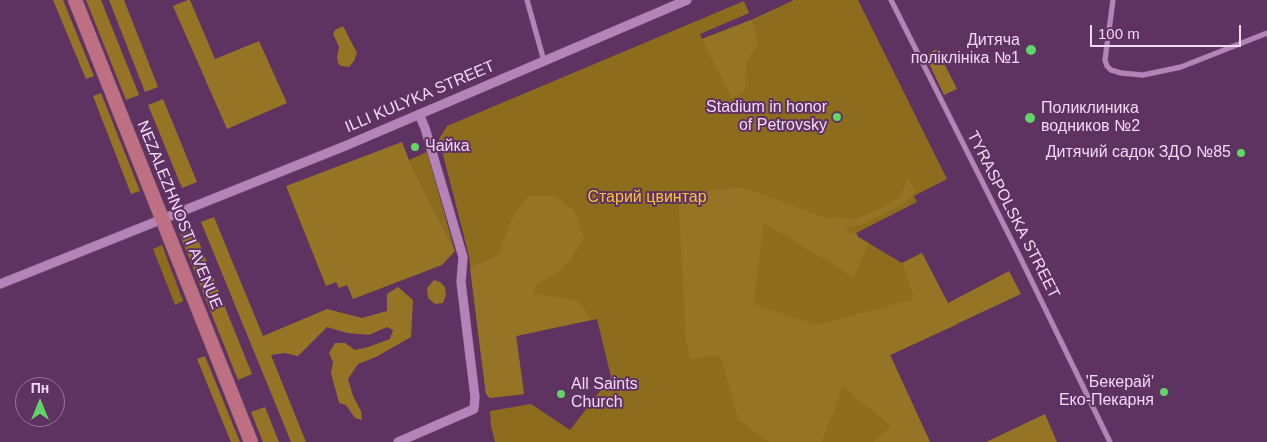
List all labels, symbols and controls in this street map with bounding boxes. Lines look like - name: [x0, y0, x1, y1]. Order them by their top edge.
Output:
- scale bar: [1092, 15, 1243, 47]
- text: 100 m: [1098, 25, 1140, 42]
- place label: Дитяча поліклініка №1: [911, 31, 1020, 69]
- marker: Дитяча поліклініка №1: [1024, 43, 1038, 57]
- street label: ILLI KULYKA STREET: [342, 57, 498, 137]
- place label: Stadium in honor of Petrovsky: [706, 98, 827, 136]
- place label: Поликлиника водников №2: [1041, 99, 1140, 137]
- marker: Stadium in honor of Petrovsky: [831, 111, 843, 123]
- marker: Поликлиника водников №2: [1023, 111, 1037, 125]
- street label: NEZALEZHNOSTI AVENUE: [132, 118, 226, 312]
- street label: TYRASPOLSKA STREET: [962, 128, 1064, 302]
- place label: Чайка: [425, 137, 470, 157]
- marker: Чайка: [409, 141, 421, 153]
- place label: Дитячий садок ЗДО №85: [1046, 143, 1231, 163]
- marker: Дитячий садок ЗДО №85: [1235, 147, 1247, 159]
- park label: Старий цвинтар: [587, 188, 707, 208]
- place label: 'Бекерай' Еко-Пекарня: [1059, 373, 1154, 411]
- place label: All Saints Church: [571, 375, 638, 413]
- north arrow: [15, 377, 65, 427]
- text: Пн: [31, 380, 49, 396]
- marker: 'Бекерай' Еко-Пекарня: [1158, 386, 1170, 398]
- marker: All Saints Church: [555, 388, 567, 400]

